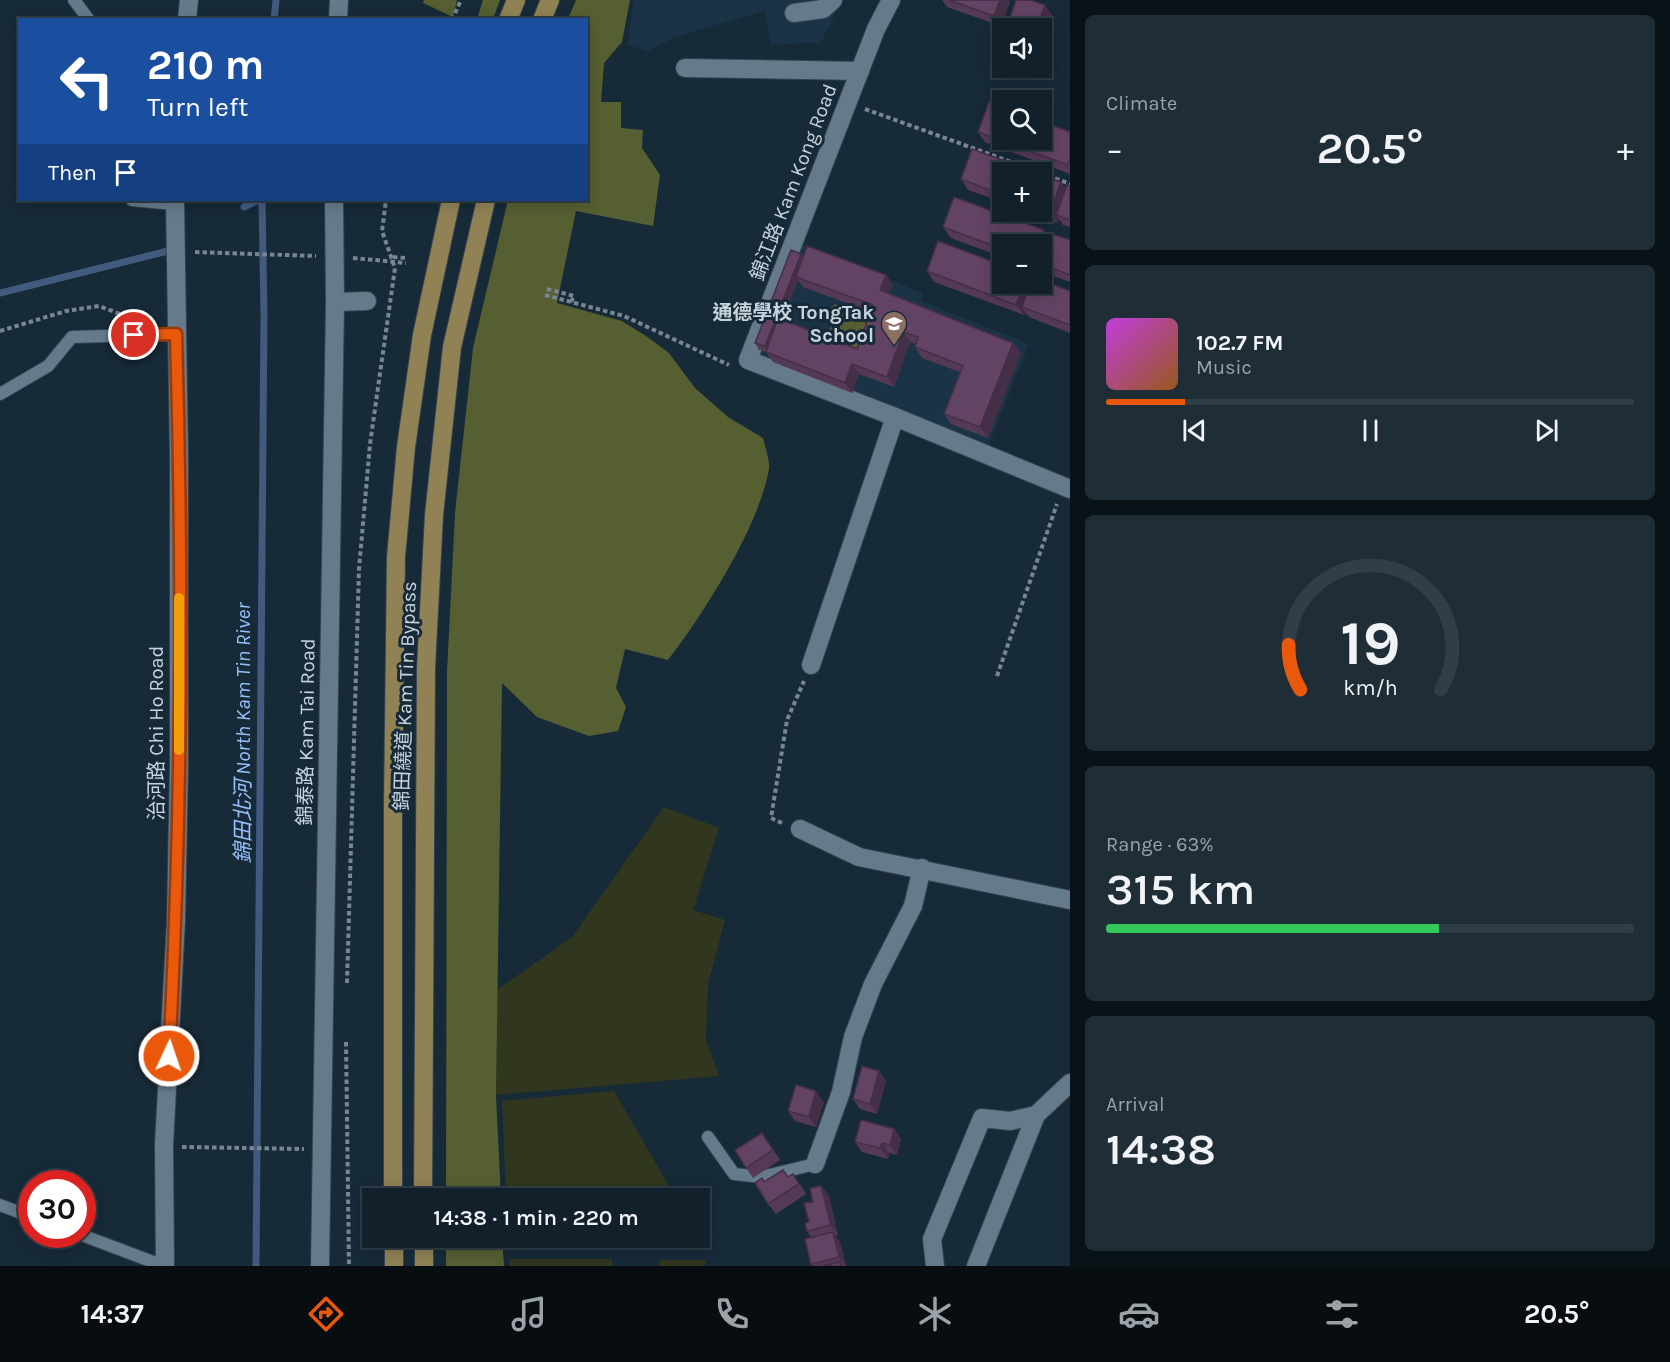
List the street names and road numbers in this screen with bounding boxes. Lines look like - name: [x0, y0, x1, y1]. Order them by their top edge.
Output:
- street label: 錦江路 Kam Kong Road: [745, 81, 842, 284]
- street label: 錦田繞道 Kam Tin Bypass: [390, 581, 421, 811]
- street label: 錦泰路 Kam Tai Road: [293, 638, 320, 826]
- street label: 治河路 Chi Ho Road: [145, 646, 168, 820]

